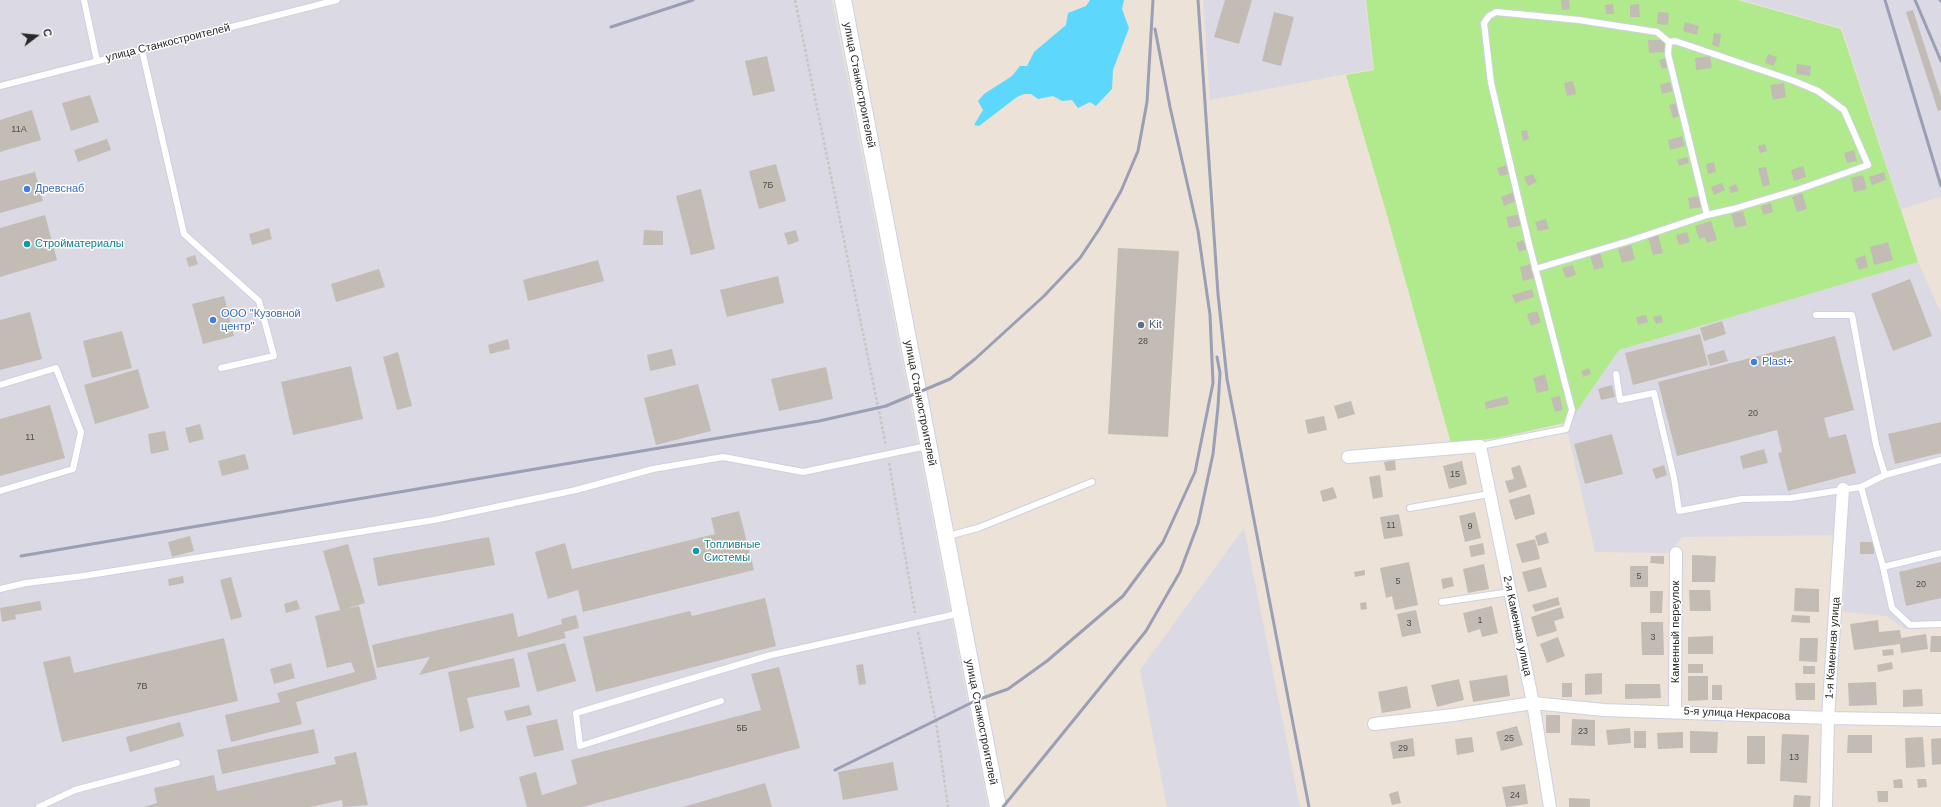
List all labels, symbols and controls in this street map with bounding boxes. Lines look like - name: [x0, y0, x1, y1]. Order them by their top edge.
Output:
- north arrow: [16, 16, 56, 56]
- street label: улица Станкостроителей: [104, 21, 232, 65]
- street label: улица Станкостроителей: [840, 21, 878, 149]
- text: С: [41, 27, 54, 38]
- house number: 11А: [11, 125, 27, 135]
- house number: 7Б: [763, 181, 773, 191]
- place label: Древснаб: [35, 182, 84, 196]
- marker: Древснаб: [22, 184, 32, 194]
- place label: Стройматериалы: [35, 237, 124, 251]
- marker: Стройматериалы: [22, 239, 32, 249]
- place label: ООО "Кузовной центр": [221, 307, 301, 333]
- marker: ООО "Кузовной центр": [208, 315, 218, 325]
- place label: Kit: [1149, 318, 1162, 332]
- marker: Kit: [1136, 320, 1146, 330]
- house number: 28: [1138, 337, 1148, 347]
- street label: улица Станкостроителей: [901, 339, 939, 467]
- place label: Plast+: [1762, 355, 1793, 369]
- marker: Plast+: [1749, 357, 1759, 367]
- house number: 20: [1748, 409, 1758, 419]
- house number: 11: [25, 433, 35, 443]
- house number: 15: [1450, 470, 1460, 480]
- house number: 11: [1386, 521, 1396, 531]
- house number: 9: [1467, 522, 1473, 532]
- place label: Топливные Системы: [704, 538, 760, 564]
- marker: Топливные Системы: [691, 546, 701, 556]
- house number: 5: [1636, 572, 1642, 582]
- street label: 2-я Каменная улица: [1500, 574, 1534, 678]
- house number: 5: [1395, 577, 1401, 587]
- house number: 20: [1916, 580, 1926, 590]
- street label: Каменный переулок: [1669, 581, 1683, 683]
- street label: 1-я Каменная улица: [1823, 596, 1843, 700]
- house number: 1: [1477, 616, 1483, 626]
- house number: 3: [1406, 619, 1412, 629]
- house number: 3: [1650, 633, 1656, 643]
- street label: улица Станкостроителей: [962, 658, 1000, 786]
- house number: 7В: [136, 682, 148, 692]
- street label: 5-я улица Некрасова: [1683, 705, 1791, 723]
- house number: 5Б: [737, 724, 747, 734]
- house number: 23: [1578, 727, 1588, 737]
- house number: 25: [1504, 734, 1514, 744]
- house number: 29: [1398, 744, 1408, 754]
- house number: 13: [1789, 753, 1799, 763]
- house number: 24: [1510, 791, 1520, 801]

